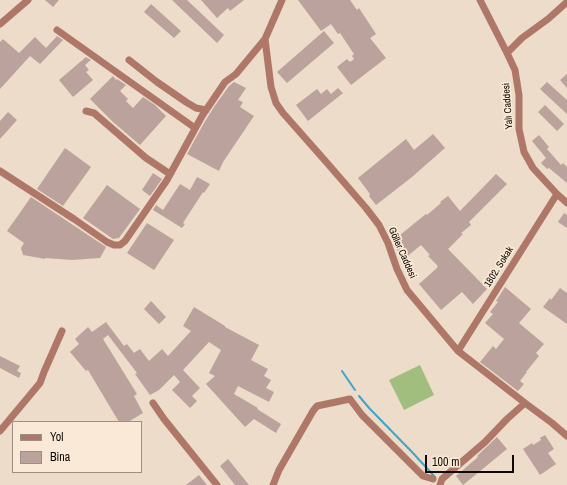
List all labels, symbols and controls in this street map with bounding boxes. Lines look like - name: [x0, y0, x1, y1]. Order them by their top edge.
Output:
- street label: Yalı Caddesi: [500, 82, 516, 130]
- street label: Göller Caddesi: [385, 226, 419, 280]
- street label: 1802. Sokak: [482, 244, 516, 290]
- legend: [12, 421, 142, 473]
- text: Yol: [50, 429, 63, 445]
- scale bar: [427, 447, 516, 473]
- text: Bina: [50, 449, 70, 465]
- text: 100 m: [432, 454, 459, 470]

